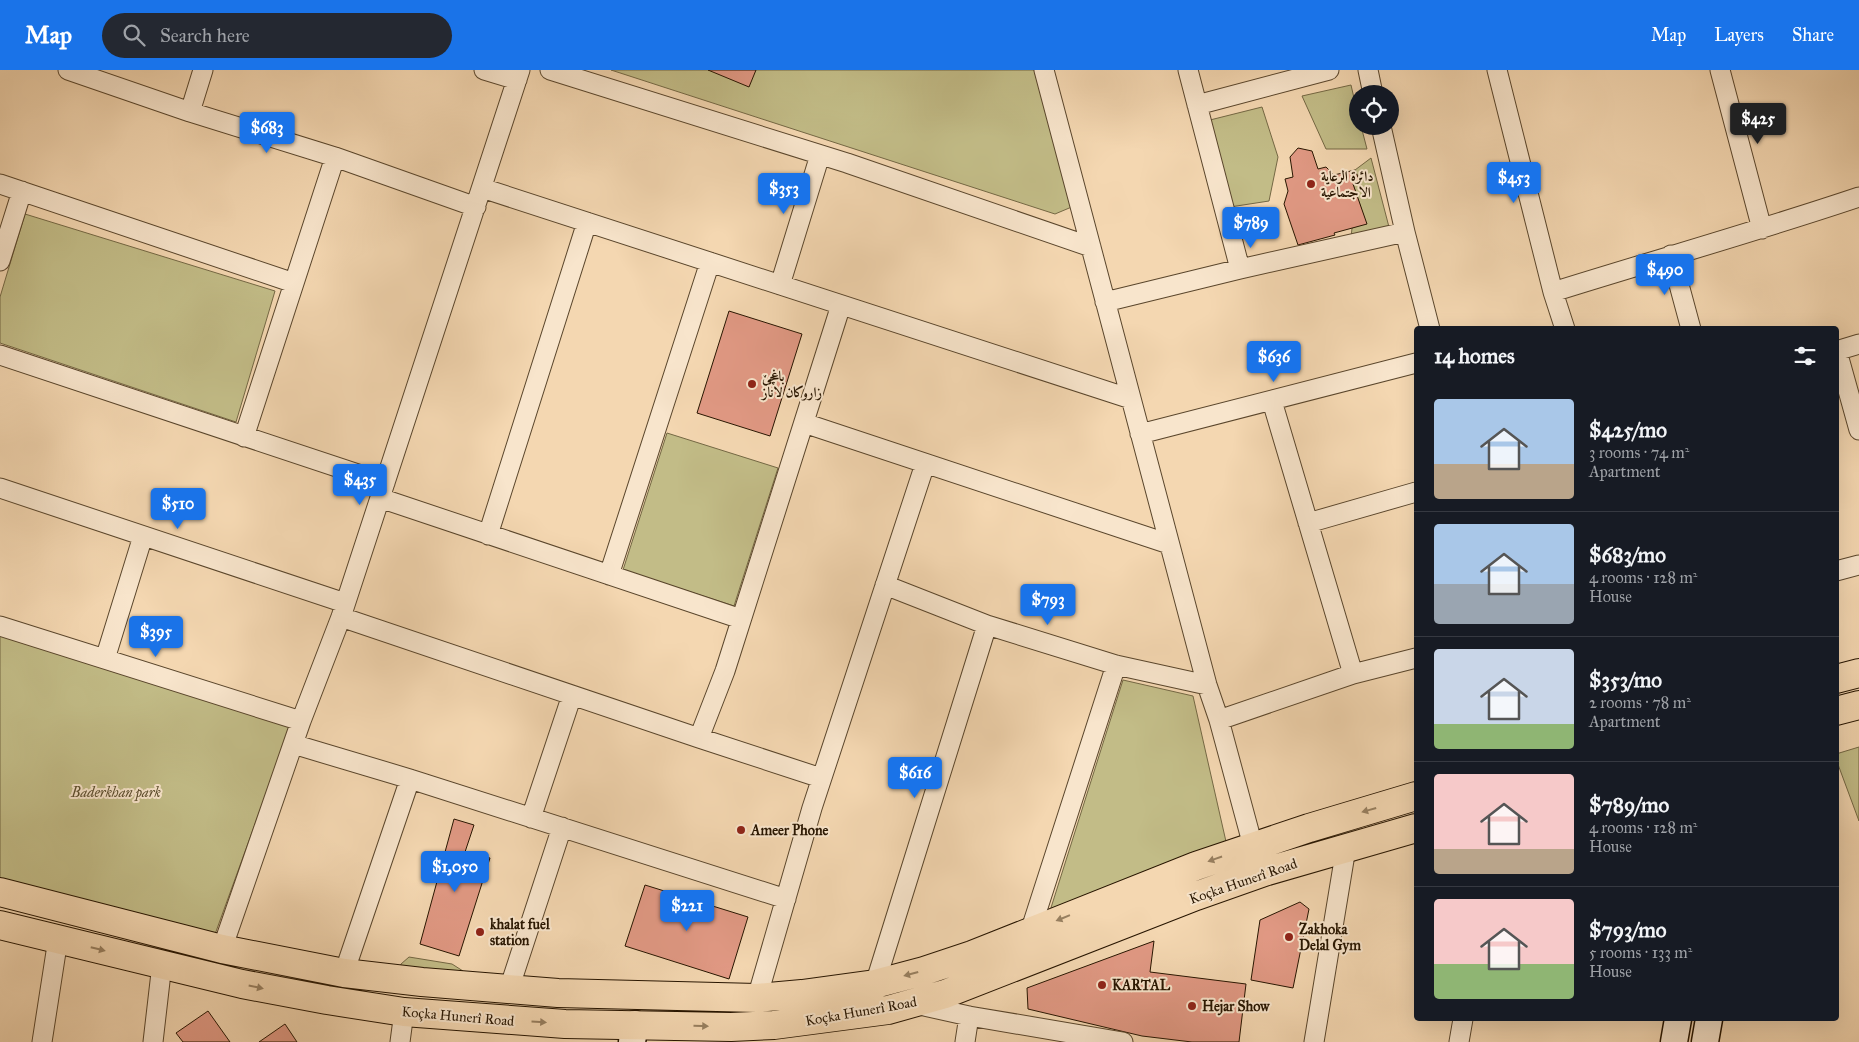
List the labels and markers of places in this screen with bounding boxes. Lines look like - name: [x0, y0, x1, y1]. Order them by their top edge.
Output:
- pin: $425: [1728, 102, 1788, 145]
- pin: $683: [237, 112, 297, 154]
- pin: $453: [1484, 162, 1544, 204]
- place label: دائرة الرعاية الاجتماعية: [1321, 168, 1374, 201]
- pin: $353: [754, 172, 814, 215]
- marker: دائرة الرعاية الاجتماعية: [1305, 178, 1317, 190]
- pin: $789: [1221, 206, 1281, 249]
- pin: $490: [1635, 254, 1695, 296]
- pin: $636: [1244, 340, 1304, 383]
- place label: باغچێ زاروكان لاناز: [760, 368, 822, 401]
- marker: باغچێ زاروكان لاناز: [746, 378, 758, 390]
- pin: $435: [330, 464, 390, 506]
- pin: $510: [148, 488, 208, 530]
- pin: $793: [1018, 584, 1078, 626]
- pin: $395: [126, 616, 186, 658]
- pin: $616: [885, 756, 945, 799]
- place label: Ameer Phone: [750, 822, 829, 839]
- marker: Ameer Phone: [735, 824, 747, 836]
- pin: $1,050: [414, 850, 496, 893]
- pin: $221: [657, 890, 717, 932]
- place label: khalat fuel station: [490, 916, 551, 949]
- place label: Zakhoka Delal Gym: [1299, 921, 1361, 955]
- marker: khalat fuel station: [474, 926, 486, 938]
- marker: Zakhoka Delal Gym: [1283, 931, 1295, 943]
- place label: KARTAL: [1112, 977, 1171, 994]
- marker: KARTAL: [1096, 979, 1108, 991]
- place label: Hejar Show: [1202, 998, 1270, 1016]
- marker: Hejar Show: [1186, 1000, 1198, 1012]

